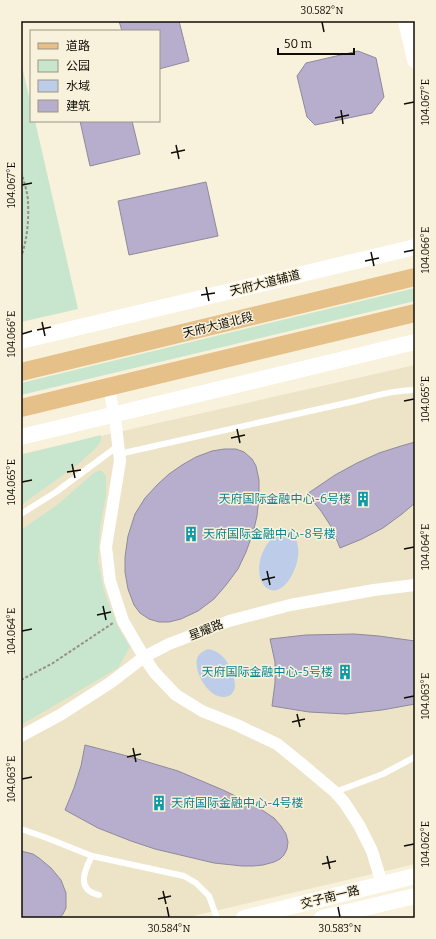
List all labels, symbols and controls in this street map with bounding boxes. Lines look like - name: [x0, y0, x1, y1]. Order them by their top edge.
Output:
- text: 30.582°N: [301, 5, 343, 17]
- legend: [30, 30, 160, 122]
- scale bar: [278, 30, 354, 56]
- text: 50 m: [284, 37, 313, 51]
- text: 道路: [66, 39, 90, 53]
- text: 公园: [66, 59, 90, 73]
- text: 水域: [66, 79, 90, 93]
- text: 104.067°E: [420, 79, 432, 125]
- text: 建筑: [66, 99, 90, 113]
- text: 104.067°E: [6, 162, 18, 208]
- text: 104.066°E: [420, 227, 432, 273]
- street label: 天府大道辅道: [228, 267, 302, 299]
- street label: 天府大道北段: [181, 309, 255, 341]
- text: 104.066°E: [6, 311, 18, 357]
- text: 104.065°E: [420, 376, 432, 422]
- text: 104.065°E: [6, 459, 18, 505]
- building icon: 天府国际金融中心-6号楼: [354, 490, 372, 508]
- place label: 天府国际金融中心-6号楼: [218, 492, 351, 506]
- text: 104.064°E: [420, 524, 432, 570]
- building icon: 天府国际金融中心-8号楼: [182, 525, 200, 543]
- place label: 天府国际金融中心-8号楼: [203, 527, 336, 541]
- text: 104.064°E: [6, 608, 18, 654]
- street label: 星耀路: [187, 617, 225, 643]
- building icon: 天府国际金融中心-5号楼: [336, 663, 354, 681]
- place label: 天府国际金融中心-5号楼: [201, 665, 333, 679]
- text: 104.063°E: [420, 673, 432, 719]
- text: 104.063°E: [6, 756, 18, 802]
- building icon: 天府国际金融中心-4号楼: [150, 794, 168, 812]
- place label: 天府国际金融中心-4号楼: [171, 796, 304, 810]
- text: 104.062°E: [420, 821, 432, 867]
- street label: 交子南一路: [299, 883, 361, 911]
- text: 30.584°N: [148, 923, 190, 935]
- text: 30.583°N: [319, 923, 362, 935]

